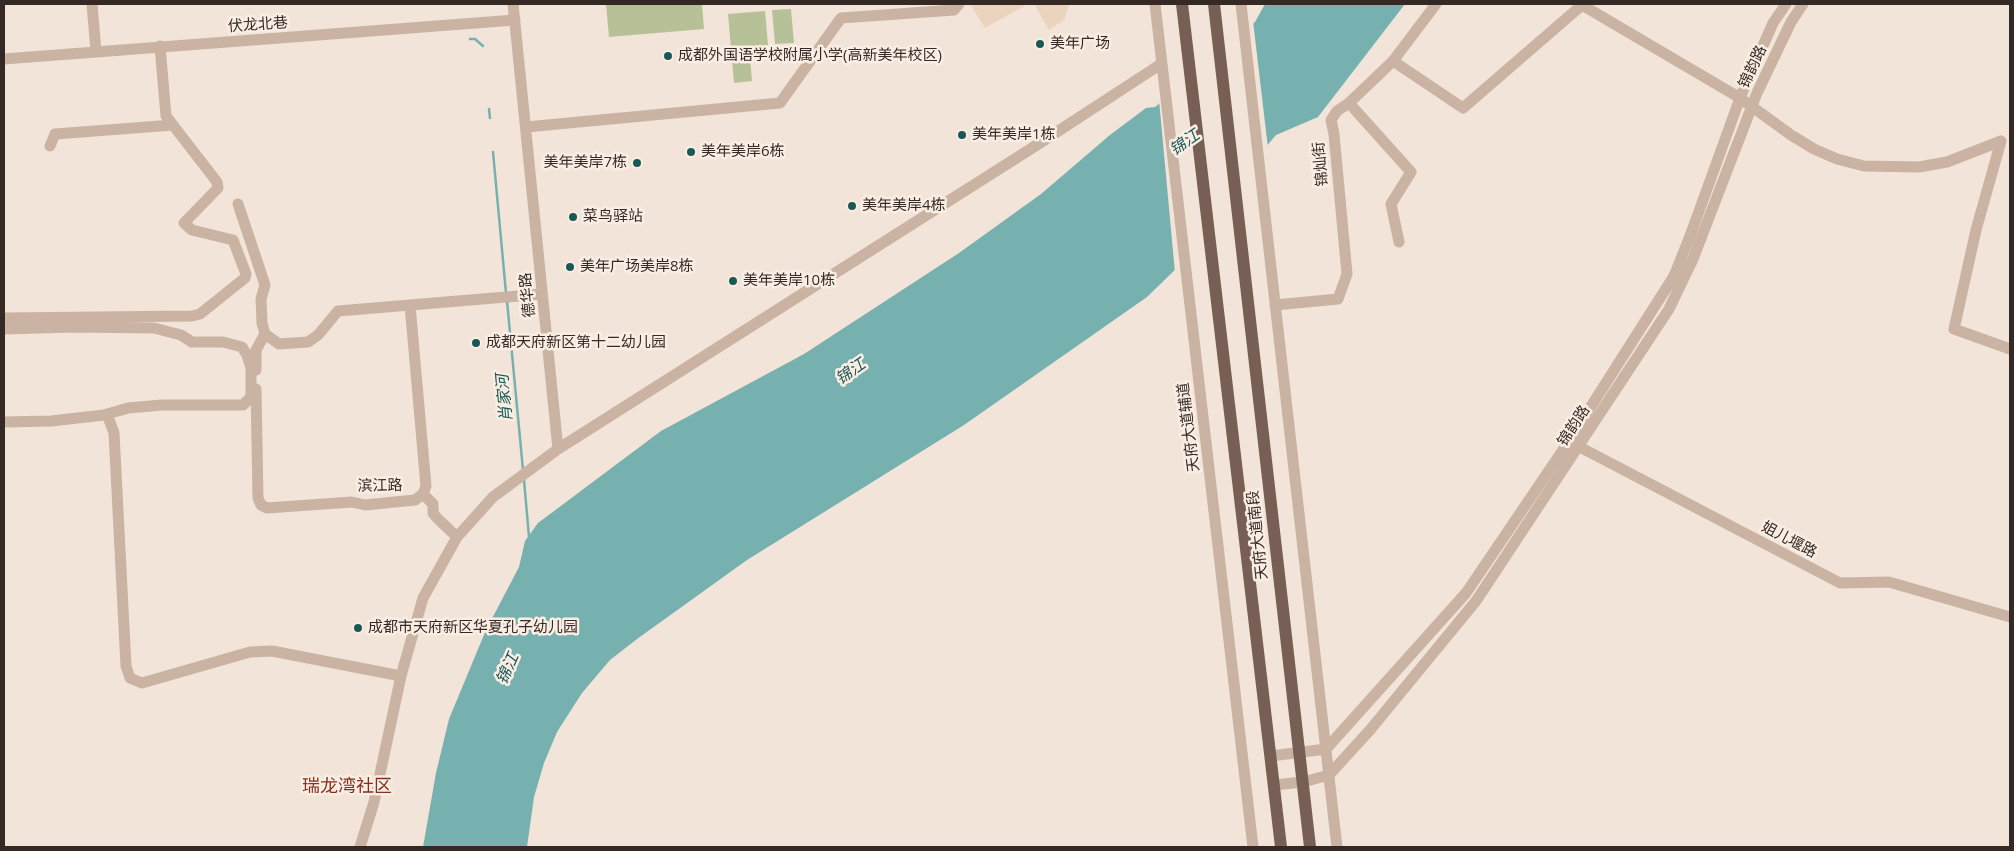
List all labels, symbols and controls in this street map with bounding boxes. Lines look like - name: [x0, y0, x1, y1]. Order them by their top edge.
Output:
- street label: 伏龙北巷: [227, 14, 289, 36]
- place label: 美年广场: [1050, 35, 1110, 53]
- marker: 美年广场: [1034, 38, 1046, 50]
- street label: 锦韵路: [1735, 43, 1771, 91]
- place label: 成都外国语学校附属小学(高新美年校区): [678, 47, 942, 65]
- marker: 成都外国语学校附属小学(高新美年校区): [662, 50, 674, 62]
- place label: 美年美岸1栋: [972, 126, 1056, 144]
- water label: 锦江: [1166, 126, 1204, 160]
- marker: 美年美岸1栋: [956, 129, 968, 141]
- street label: 锦灿街: [1310, 141, 1332, 187]
- place label: 美年美岸6栋: [701, 143, 785, 161]
- marker: 美年美岸6栋: [685, 146, 697, 158]
- place label: 美年美岸7栋: [543, 154, 627, 172]
- marker: 美年美岸7栋: [631, 157, 643, 169]
- place label: 美年美岸4栋: [862, 197, 946, 215]
- marker: 美年美岸4栋: [846, 200, 858, 212]
- place label: 菜鸟驿站: [583, 208, 643, 226]
- marker: 菜鸟驿站: [567, 211, 579, 223]
- place label: 美年广场美岸8栋: [580, 258, 694, 276]
- marker: 美年广场美岸8栋: [564, 261, 576, 273]
- street label: 德华路: [517, 272, 539, 318]
- place label: 美年美岸10栋: [743, 272, 835, 290]
- marker: 美年美岸10栋: [727, 275, 739, 287]
- place label: 成都天府新区第十二幼儿园: [486, 334, 666, 352]
- marker: 成都天府新区第十二幼儿园: [470, 337, 482, 349]
- water label: 锦江: [832, 355, 870, 389]
- water label: 肖家河: [493, 373, 517, 423]
- street label: 天府大道辅道: [1175, 381, 1203, 473]
- street label: 锦韵路: [1554, 402, 1594, 450]
- street label: 滨江路: [357, 477, 403, 495]
- street label: 天府大道南段: [1244, 489, 1272, 581]
- street label: 姐儿堰路: [1758, 518, 1820, 562]
- place label: 成都市天府新区华夏孔子幼儿园: [368, 619, 578, 637]
- marker: 成都市天府新区华夏孔子幼儿园: [352, 622, 364, 634]
- water label: 锦江: [493, 650, 523, 688]
- district label: 瑞龙湾社区: [302, 776, 392, 798]

